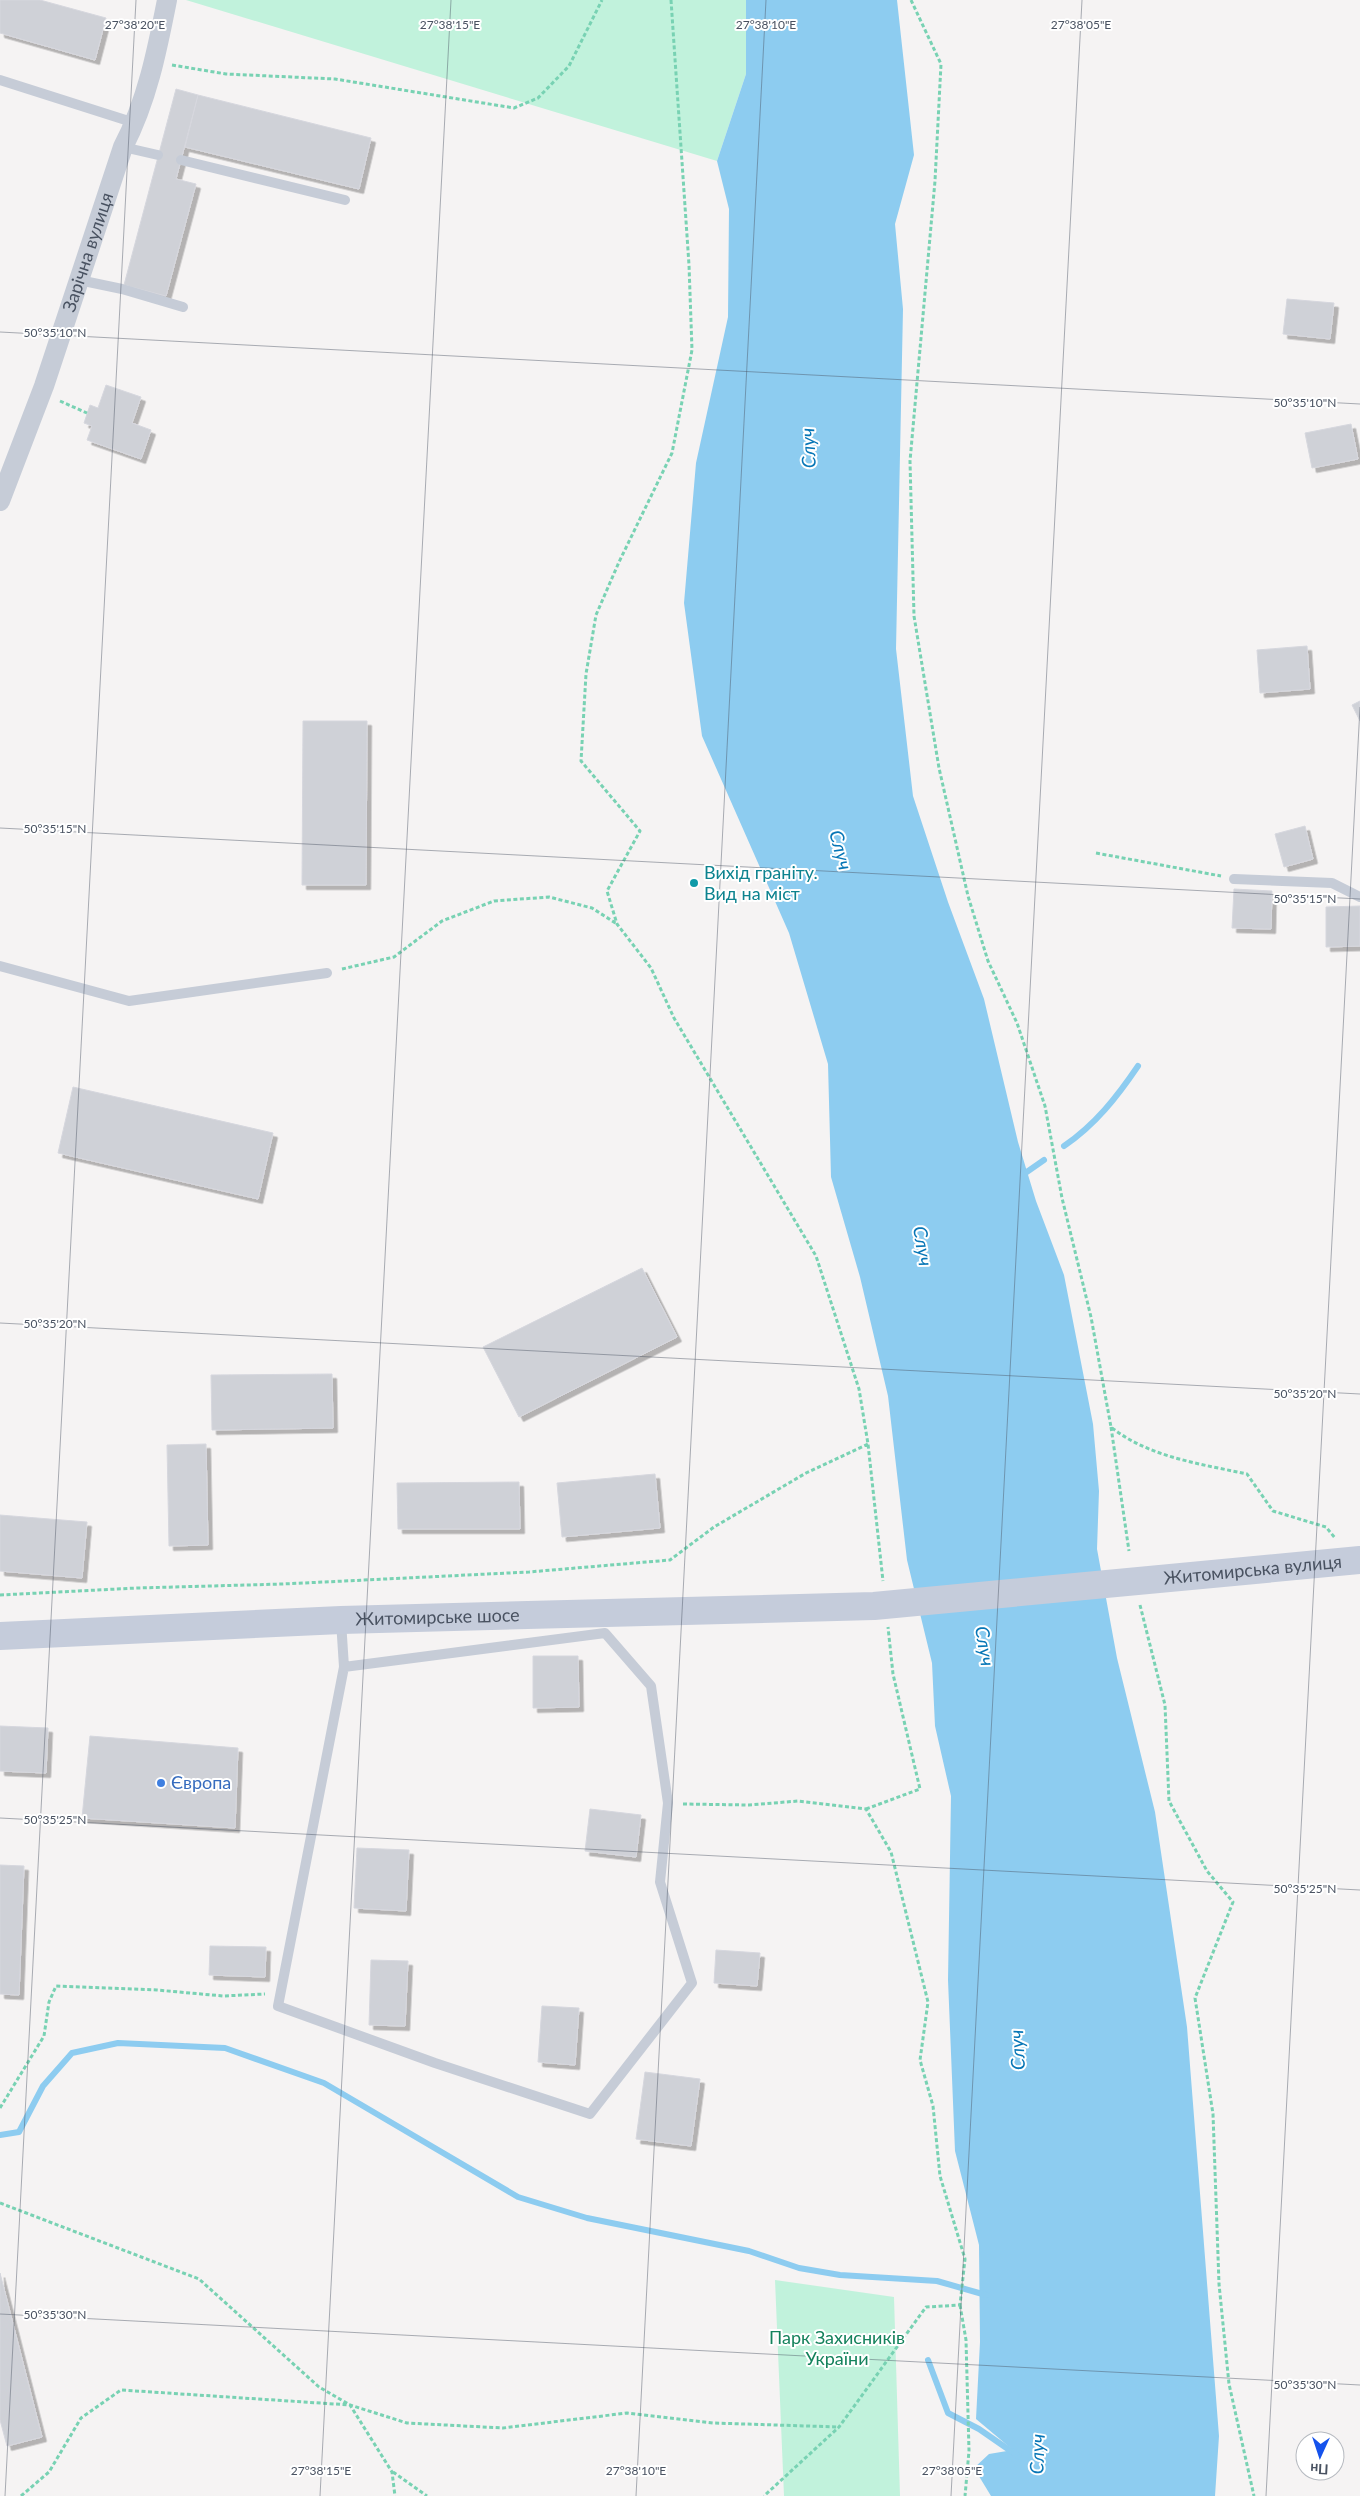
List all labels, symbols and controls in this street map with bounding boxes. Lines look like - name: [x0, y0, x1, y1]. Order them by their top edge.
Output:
- text: 27°38'20"E: [105, 17, 165, 32]
- text: 27°38'15"E: [420, 17, 480, 32]
- text: 27°38'10"E: [736, 17, 796, 32]
- text: 27°38'05"E: [1051, 17, 1111, 32]
- street label: Зарічна вулиця: [57, 189, 117, 314]
- text: 50°35'10"N: [24, 325, 86, 340]
- text: 50°35'10"N: [1274, 395, 1336, 410]
- water label: Случ: [795, 427, 820, 469]
- text: 50°35'15"N: [24, 821, 86, 836]
- water label: Случ: [825, 827, 858, 872]
- place label: Вихід граніту. Вид на міст: [704, 861, 818, 904]
- marker: Вихід граніту. Вид на міст: [688, 877, 700, 889]
- text: 50°35'15"N: [1274, 891, 1336, 906]
- water label: Случ: [909, 1224, 938, 1268]
- text: 50°35'20"N: [24, 1316, 86, 1331]
- text: 50°35'20"N: [1274, 1386, 1336, 1401]
- street label: Житомирська вулиця: [1163, 1550, 1343, 1589]
- street label: Житомирське шосе: [355, 1603, 520, 1630]
- water label: Случ: [971, 1624, 1000, 1668]
- place label: Європа: [171, 1771, 231, 1793]
- marker: Європа: [155, 1777, 167, 1789]
- text: 50°35'25"N: [24, 1812, 86, 1827]
- text: 50°35'25"N: [1274, 1881, 1336, 1896]
- water label: Случ: [1004, 2029, 1029, 2071]
- text: 50°35'30"N: [24, 2307, 86, 2322]
- park label: Парк Захисників України: [769, 2326, 905, 2369]
- text: 50°35'30"N: [1274, 2377, 1336, 2392]
- north arrow: [1295, 2431, 1345, 2481]
- water label: Случ: [1024, 2433, 1049, 2475]
- text: Пн: [1310, 2461, 1329, 2478]
- text: 27°38'15"E: [291, 2463, 351, 2478]
- text: 27°38'10"E: [606, 2463, 666, 2478]
- text: 27°38'05"E: [922, 2463, 982, 2478]

